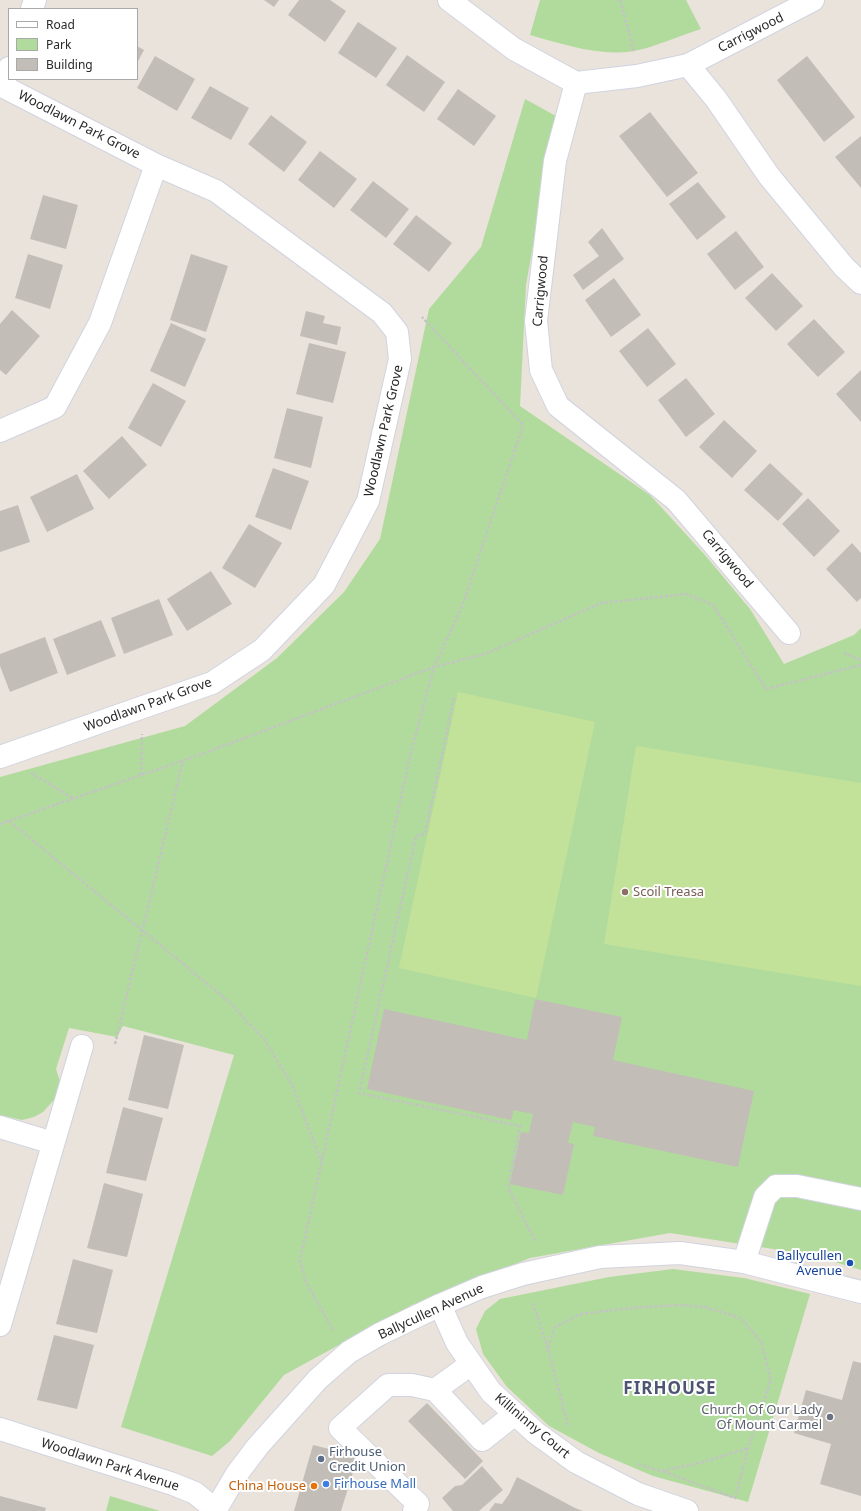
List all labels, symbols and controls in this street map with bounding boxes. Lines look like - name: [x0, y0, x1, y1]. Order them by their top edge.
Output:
- legend: [8, 8, 138, 80]
- street label: Carrigwood: [716, 10, 786, 56]
- text: Road: [46, 16, 75, 33]
- text: Park: [46, 36, 71, 53]
- text: Building: [46, 56, 93, 73]
- street label: Woodlawn Park Grove: [15, 87, 143, 163]
- street label: Carrigwood: [530, 255, 552, 327]
- street label: Woodlawn Park Grove: [361, 364, 407, 498]
- street label: Carrigwood: [698, 527, 756, 591]
- street label: Woodlawn Park Grove: [82, 675, 214, 735]
- place label: Scoil Treasa: [633, 884, 704, 900]
- marker: Scoil Treasa: [620, 887, 630, 897]
- place label: Ballycullen Avenue: [777, 1248, 842, 1279]
- marker: Ballycullen Avenue: [845, 1258, 855, 1268]
- street label: Ballycullen Avenue: [376, 1281, 486, 1343]
- district label: FIRHOUSE: [623, 1379, 717, 1399]
- street label: Killininny Court: [491, 1390, 573, 1462]
- place label: Church Of Our Lady Of Mount Carmel: [701, 1402, 822, 1433]
- marker: Church Of Our Lady Of Mount Carmel: [825, 1412, 835, 1422]
- street label: Woodlawn Park Avenue: [39, 1435, 181, 1495]
- place label: Firhouse Credit Union: [329, 1444, 406, 1475]
- marker: Firhouse Credit Union: [316, 1454, 326, 1464]
- place label: Firhouse Mall: [334, 1476, 416, 1492]
- place label: China House: [229, 1478, 306, 1494]
- marker: Firhouse Mall: [321, 1479, 331, 1489]
- marker: China House: [309, 1481, 319, 1491]

